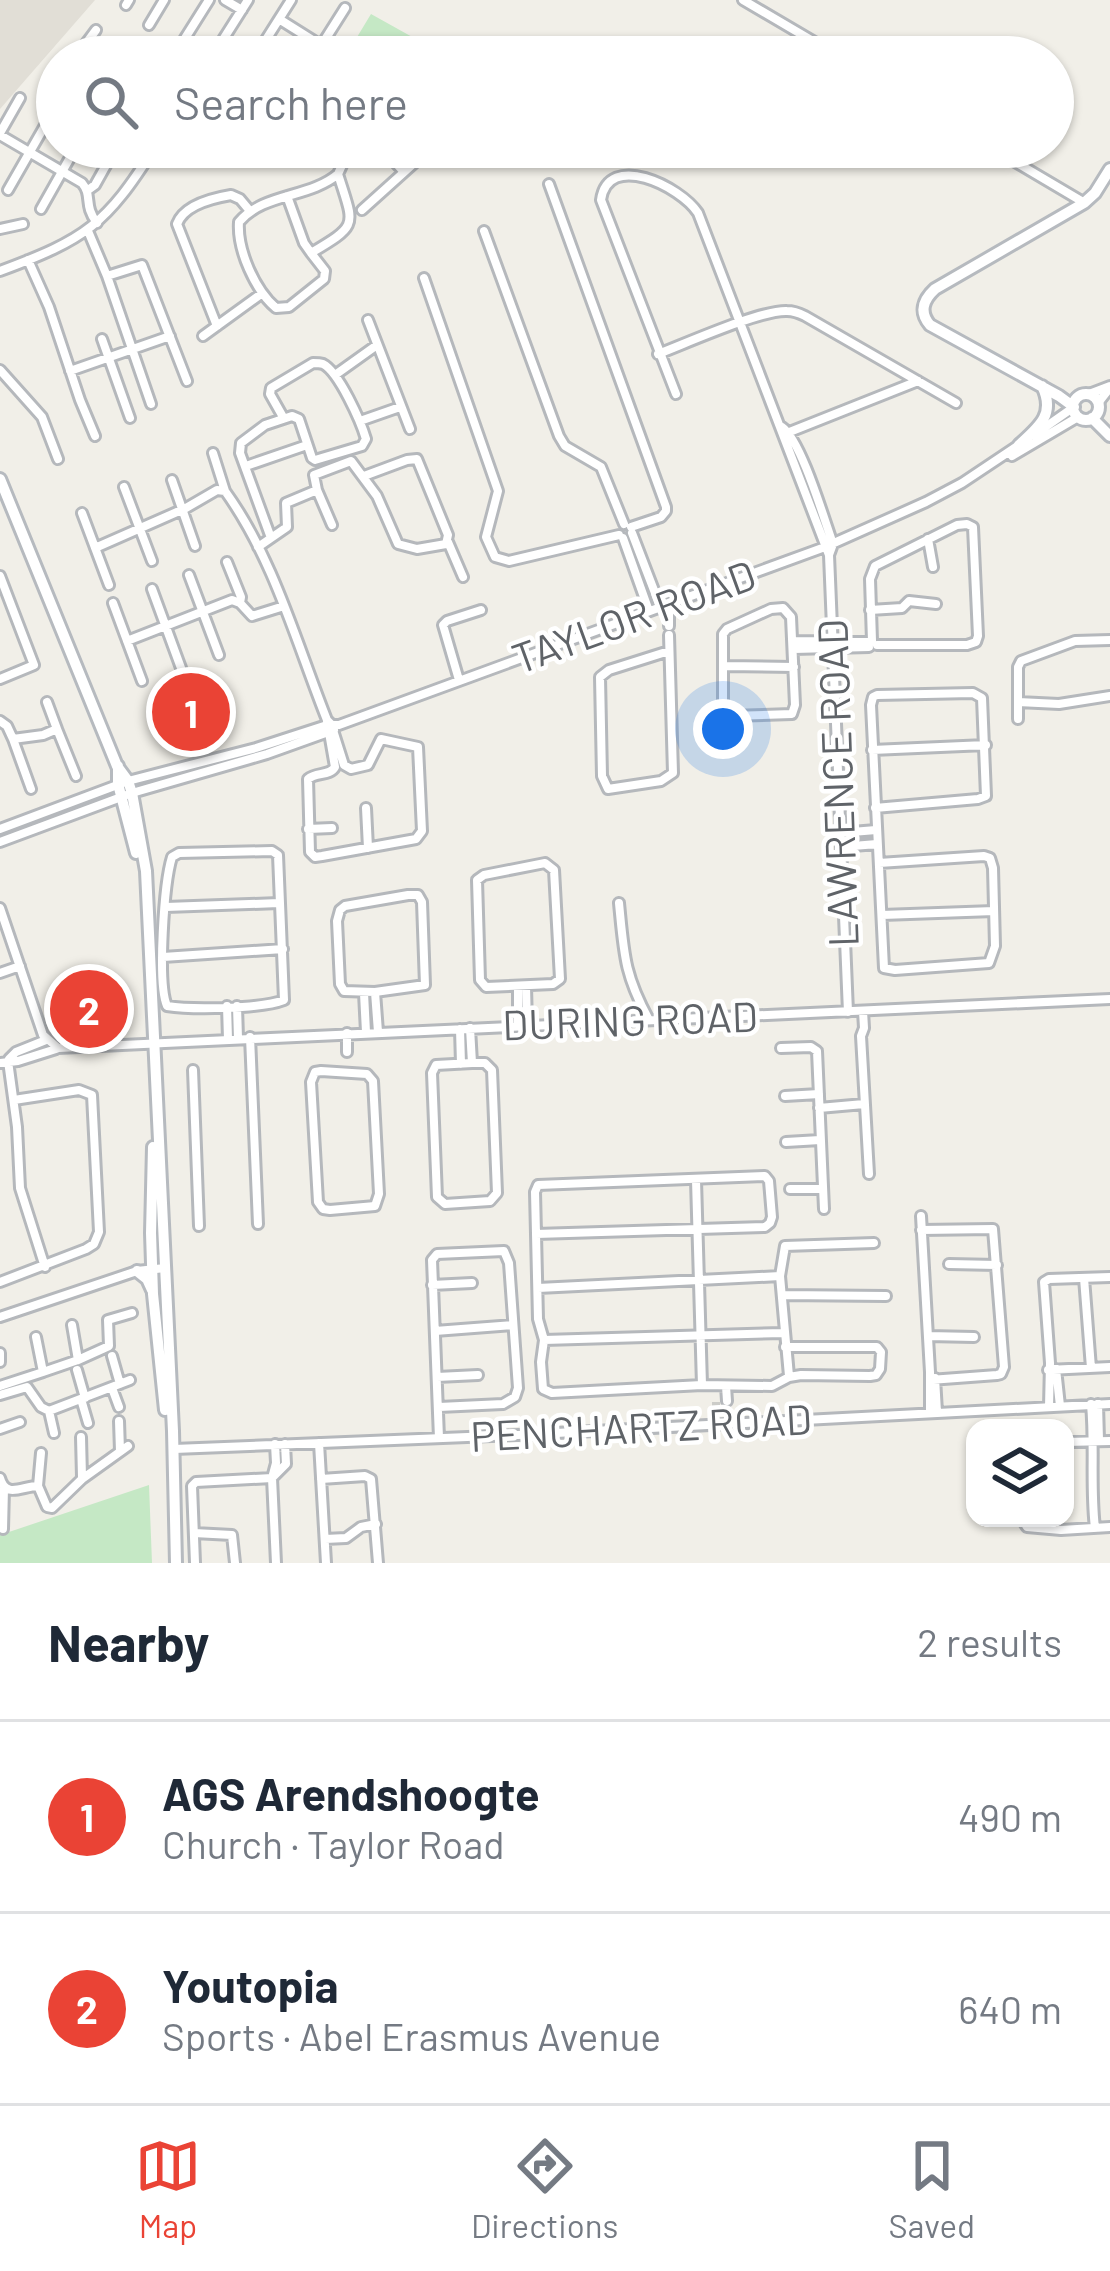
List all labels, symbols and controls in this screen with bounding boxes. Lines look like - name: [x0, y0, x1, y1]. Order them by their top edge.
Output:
- search box: [36, 36, 1074, 168]
- icon: search: [78, 69, 144, 135]
- text: Search here: [174, 75, 408, 129]
- street label: TAYLOR ROAD: [505, 548, 762, 682]
- street label: LAWRENCE ROAD: [805, 618, 867, 948]
- pin: 1: [152, 667, 230, 757]
- your location: [693, 699, 753, 759]
- pin: 2: [50, 964, 128, 1054]
- street label: DURING ROAD: [501, 990, 758, 1048]
- street label: PENCHARTZ ROAD: [469, 1392, 813, 1460]
- map controls: [966, 1419, 1074, 1527]
- button: layers: [966, 1419, 1074, 1527]
- text: Nearby: [48, 1611, 209, 1672]
- text: 2 results: [917, 1618, 1062, 1665]
- text: AGS Arendshoogte: [162, 1766, 540, 1820]
- text: 1: [80, 1793, 94, 1840]
- text: 490 m: [958, 1793, 1062, 1840]
- text: Church · Taylor Road: [162, 1820, 504, 1867]
- text: Youtopia: [162, 1958, 338, 2012]
- text: 2: [76, 1985, 98, 2032]
- text: 640 m: [958, 1985, 1062, 2032]
- text: Sports · Abel Erasmus Avenue: [162, 2012, 661, 2059]
- tab: Map: [135, 2133, 201, 2245]
- tab: Directions: [471, 2133, 618, 2245]
- tab: Saved: [888, 2133, 975, 2245]

